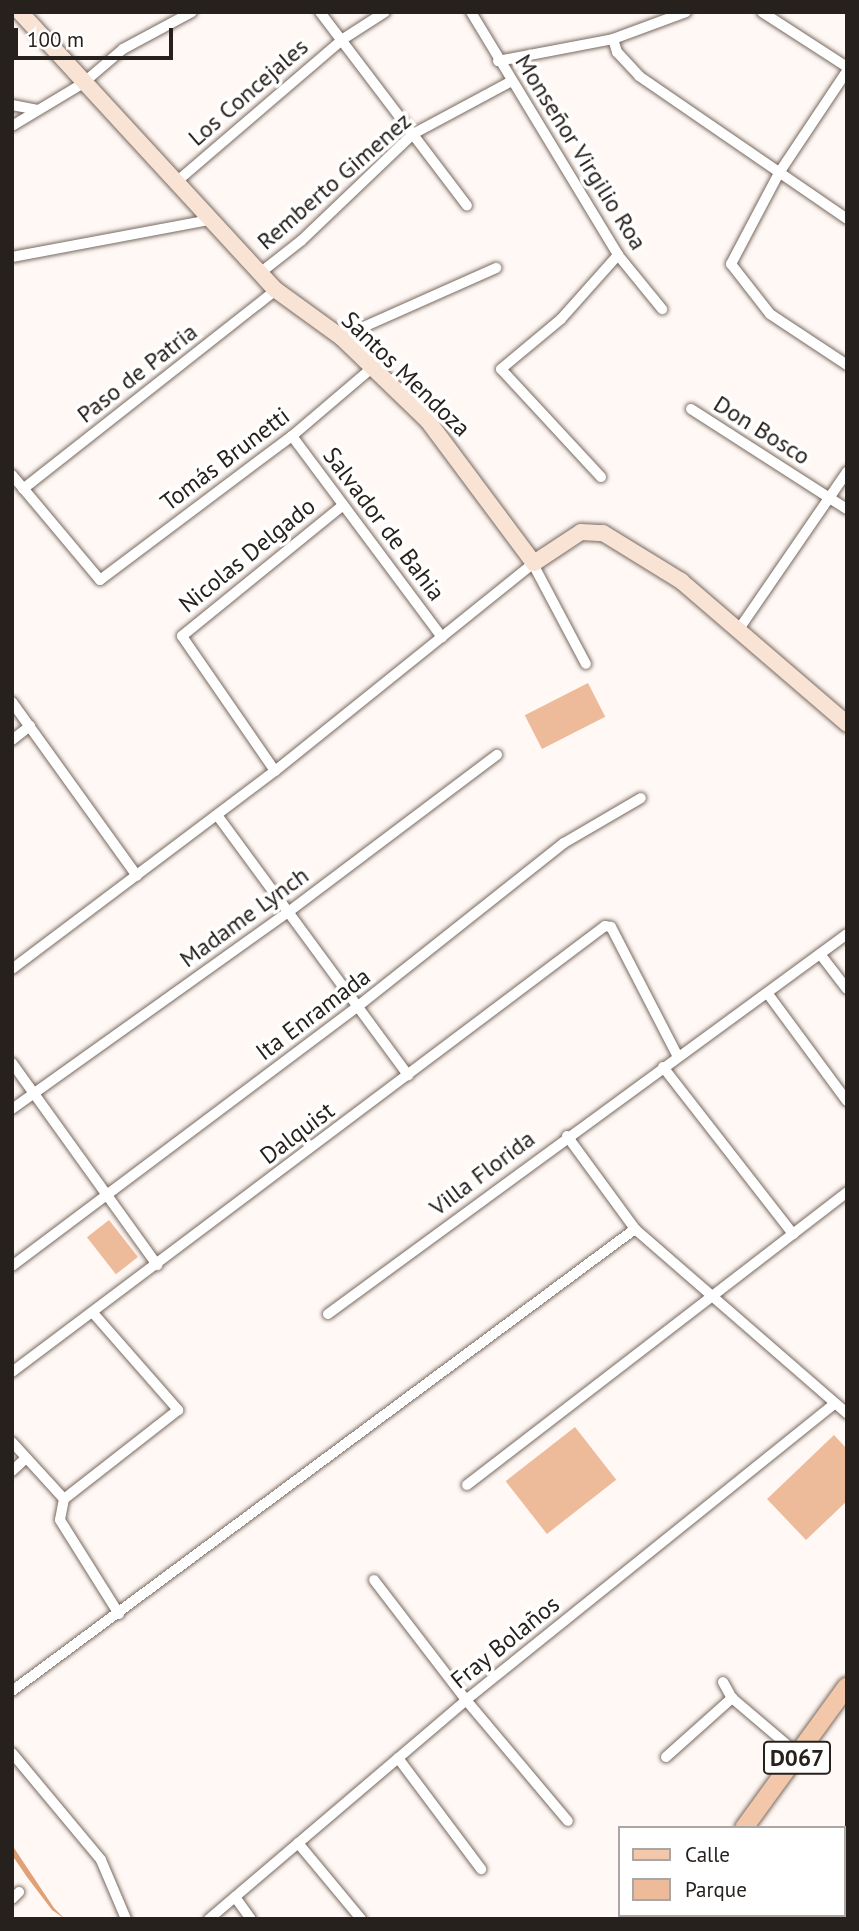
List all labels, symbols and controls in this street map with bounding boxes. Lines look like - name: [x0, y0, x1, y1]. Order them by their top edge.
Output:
- scale bar: [18, 14, 177, 58]
- text: 100 m: [27, 26, 84, 53]
- street label: Los Concejales: [182, 32, 314, 152]
- street label: Monseñor Virgilio Roa: [509, 49, 653, 255]
- street label: Remberto Gimenez: [251, 106, 417, 256]
- street label: Santos Mendoza: [336, 306, 476, 442]
- street label: Paso de Patria: [71, 317, 203, 429]
- street label: Don Bosco: [708, 389, 816, 471]
- street label: Tomás Brunetti: [155, 401, 295, 517]
- street label: Salvador de Bahia: [317, 442, 451, 606]
- street label: Nicolas Delgado: [173, 491, 321, 619]
- street label: Madame Lynch: [174, 861, 314, 973]
- street label: Ita Enramada: [250, 962, 376, 1066]
- street label: Dalquist: [254, 1096, 340, 1170]
- street label: Villa Florida: [424, 1124, 540, 1222]
- street label: Fray Bolaños: [445, 1589, 565, 1695]
- road number: D067: [762, 1738, 832, 1778]
- legend: [618, 1826, 845, 1917]
- text: Calle: [685, 1841, 730, 1868]
- text: Parque: [685, 1876, 747, 1903]

